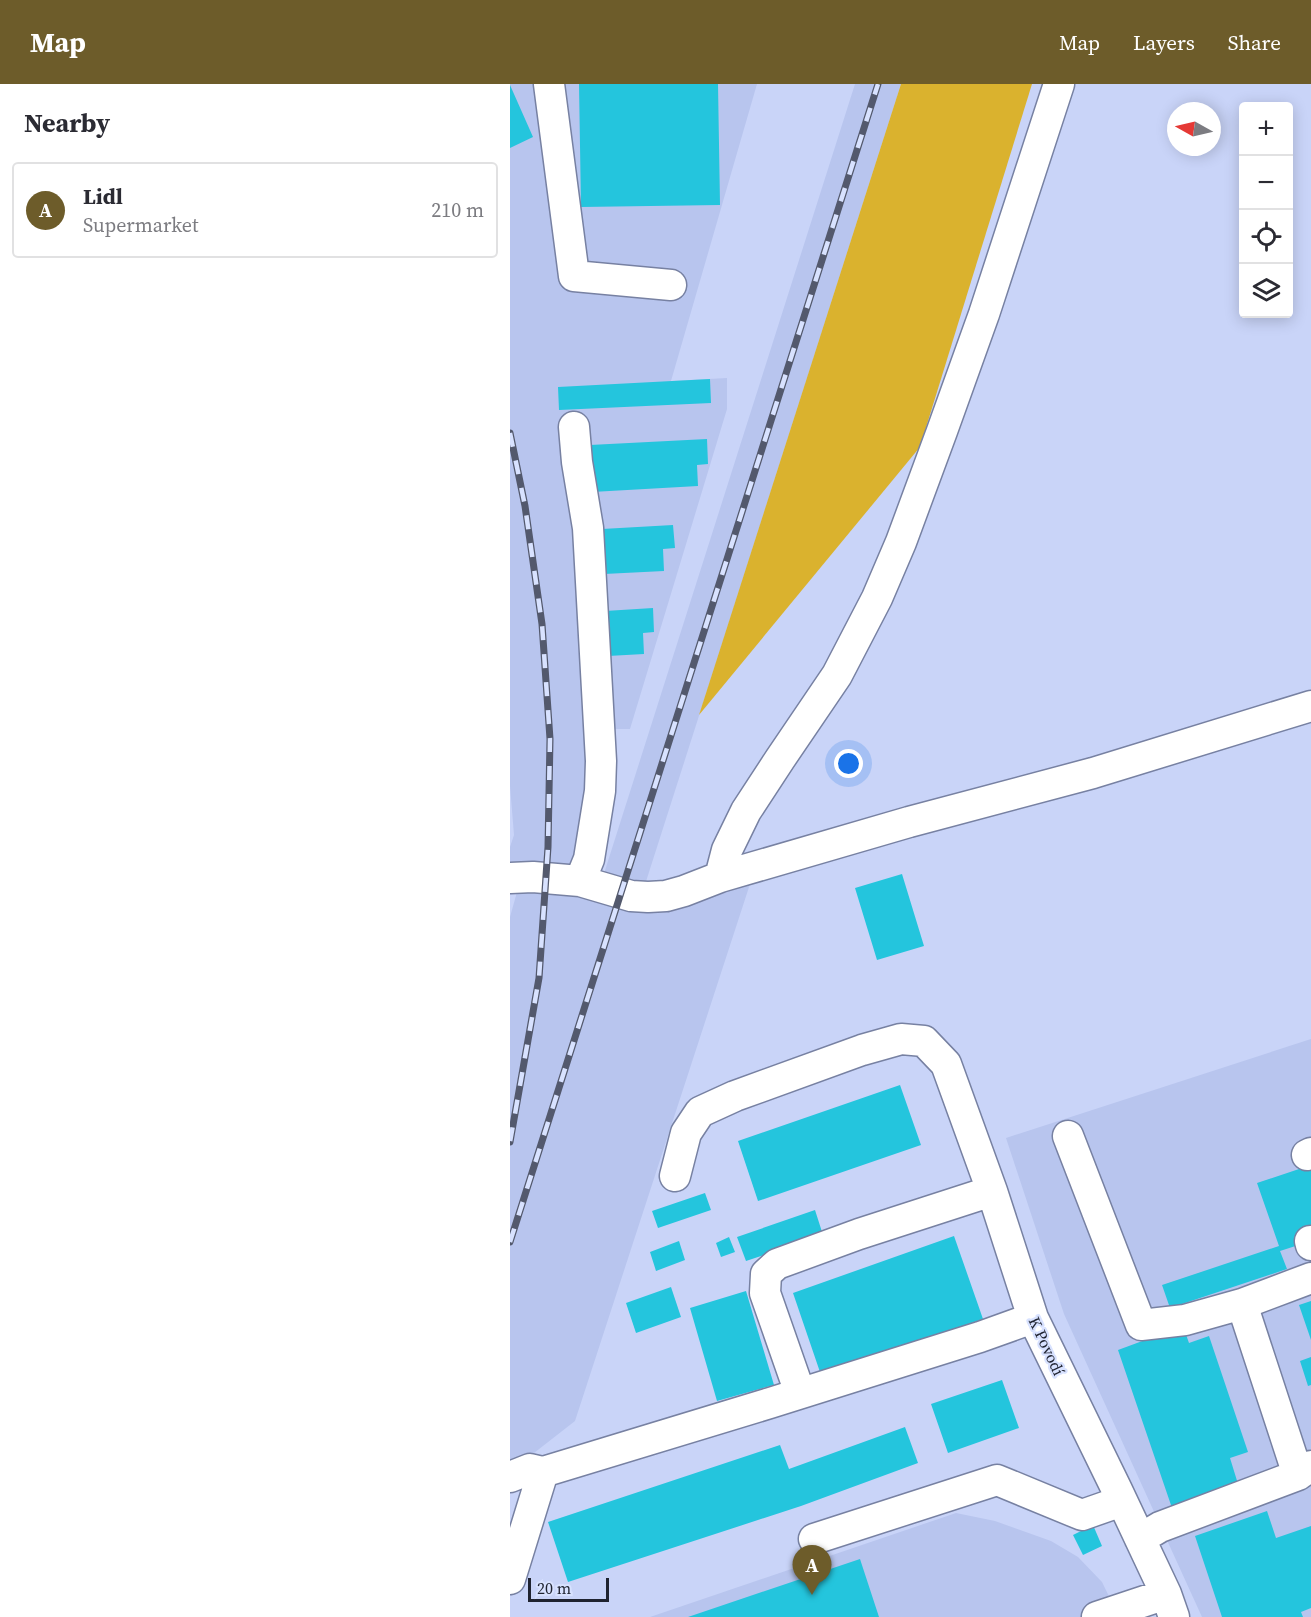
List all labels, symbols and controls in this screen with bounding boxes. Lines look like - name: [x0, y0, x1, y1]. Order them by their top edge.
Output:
- text: Map: [30, 23, 86, 61]
- text: Map: [1059, 28, 1100, 57]
- text: Layers: [1133, 28, 1195, 57]
- text: Share: [1228, 28, 1281, 57]
- north arrow: [1167, 102, 1221, 156]
- map controls: [1239, 102, 1293, 318]
- button: +: [1239, 102, 1293, 156]
- text: Nearby: [24, 105, 110, 141]
- button: −: [1239, 156, 1293, 210]
- text: Lidl: [83, 181, 123, 211]
- text: A: [39, 196, 52, 224]
- text: 210 m: [431, 196, 484, 224]
- button: locate: [1239, 210, 1293, 264]
- text: Supermarket: [83, 211, 198, 239]
- button: layers: [1239, 264, 1293, 318]
- your location: [834, 749, 863, 778]
- street label: K Povodí: [1024, 1313, 1070, 1379]
- pin: A: [792, 1546, 832, 1595]
- scale bar: [528, 1575, 609, 1602]
- text: 20 m: [537, 1577, 571, 1599]

